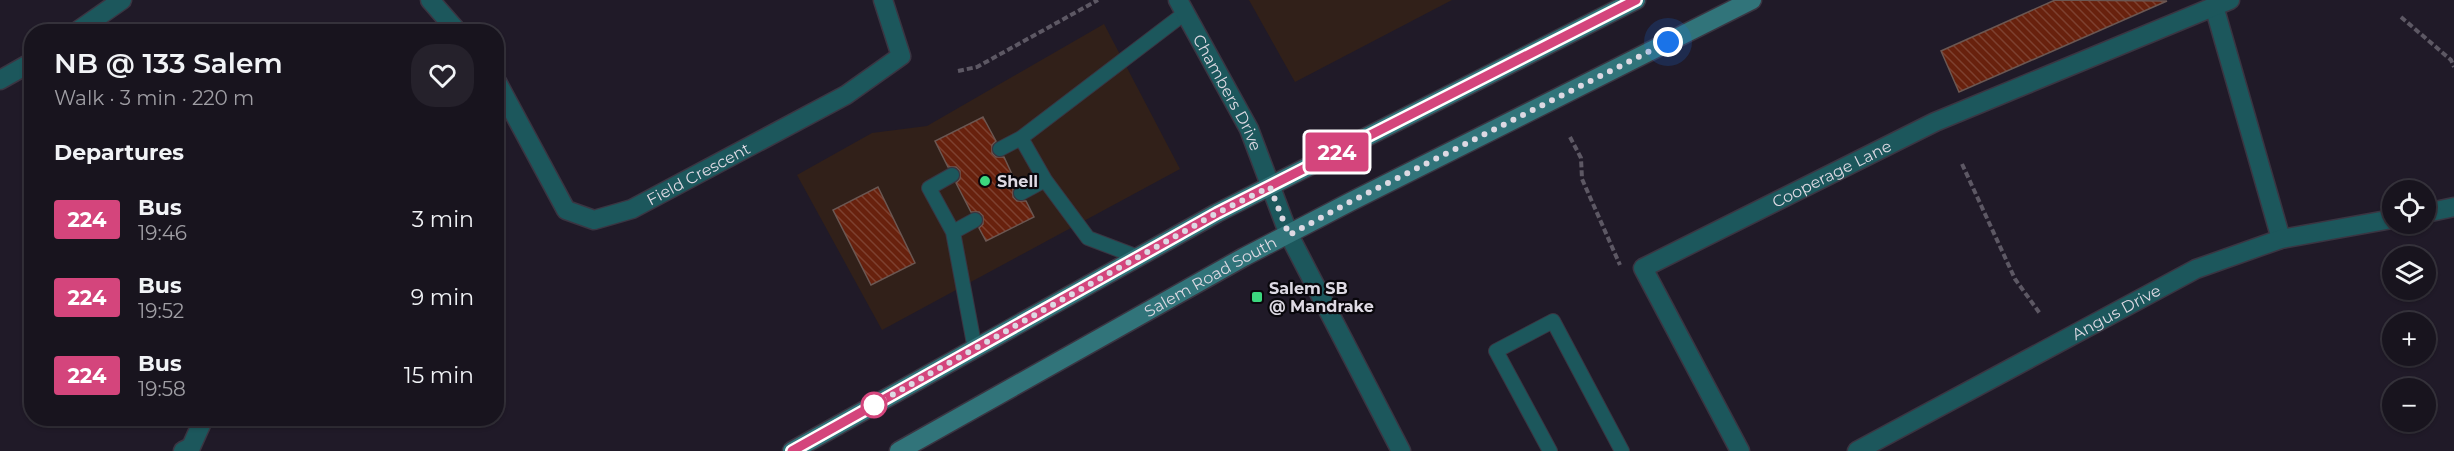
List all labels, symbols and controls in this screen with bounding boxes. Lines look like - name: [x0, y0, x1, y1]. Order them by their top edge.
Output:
- your location: [1653, 27, 1683, 57]
- street label: Chambers Drive: [1189, 31, 1266, 153]
- button: heart: [411, 44, 474, 107]
- text: NB @ 133 Salem: [54, 46, 283, 80]
- text: Walk · 3 min · 220 m: [54, 86, 254, 110]
- line badge: 224: [1302, 132, 1372, 172]
- street label: Cooperage Lane: [1769, 136, 1894, 211]
- street label: Field Crescent: [643, 138, 754, 209]
- text: Departures: [54, 139, 184, 166]
- text: 224: [1317, 140, 1357, 165]
- place label: Shell: [997, 172, 1038, 191]
- marker: Shell: [978, 174, 992, 188]
- map controls: [2382, 180, 2436, 432]
- button: locate: [2382, 180, 2436, 234]
- text: Bus: [138, 194, 182, 221]
- text: 3 min: [412, 206, 474, 233]
- text: 224: [67, 207, 107, 232]
- text: 19:46: [138, 221, 187, 245]
- street label: Salem Road South: [1141, 232, 1280, 321]
- button: layers: [2382, 246, 2436, 300]
- text: Bus: [138, 272, 182, 299]
- place label: Salem SB @ Mandrake: [1269, 279, 1374, 316]
- street label: Angus Drive: [2068, 280, 2164, 343]
- text: 9 min: [411, 284, 474, 311]
- text: 224: [67, 285, 107, 310]
- marker: Salem SB @ Mandrake: [1250, 290, 1264, 304]
- text: 19:52: [138, 299, 184, 323]
- button: +: [2382, 312, 2436, 366]
- text: Bus: [138, 350, 182, 377]
- text: 15 min: [404, 362, 474, 389]
- text: 224: [67, 363, 107, 388]
- text: 19:58: [138, 377, 186, 401]
- button: −: [2382, 378, 2436, 432]
- unlabelled marker: [861, 392, 887, 418]

